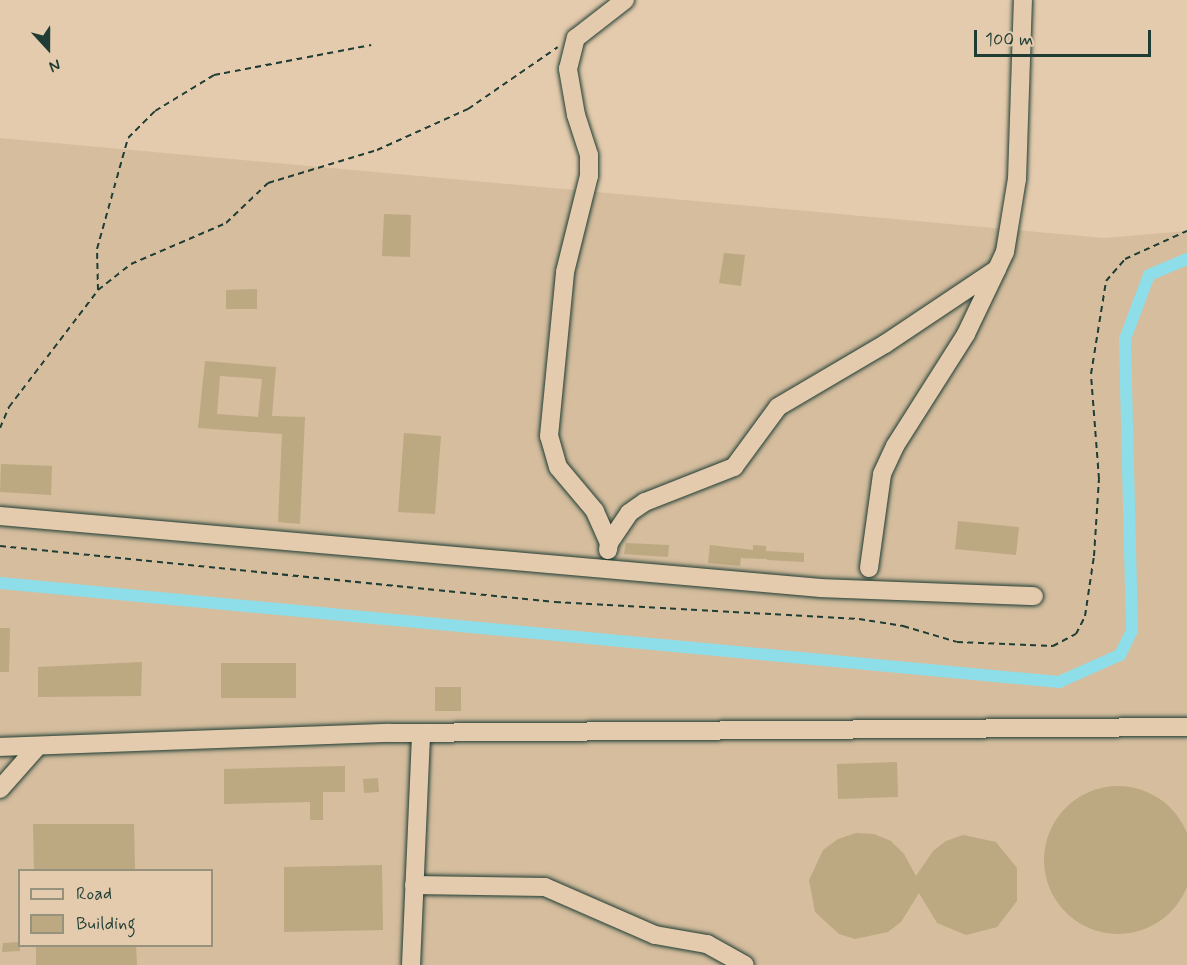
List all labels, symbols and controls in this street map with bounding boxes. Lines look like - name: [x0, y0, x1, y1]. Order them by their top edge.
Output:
- north arrow: [18, 18, 78, 78]
- scale bar: [977, 18, 1154, 56]
- text: 100 m: [985, 28, 1033, 52]
- text: N: [46, 54, 63, 77]
- legend: [18, 869, 213, 947]
- text: Road: [76, 882, 112, 906]
- text: Building: [76, 912, 136, 936]

